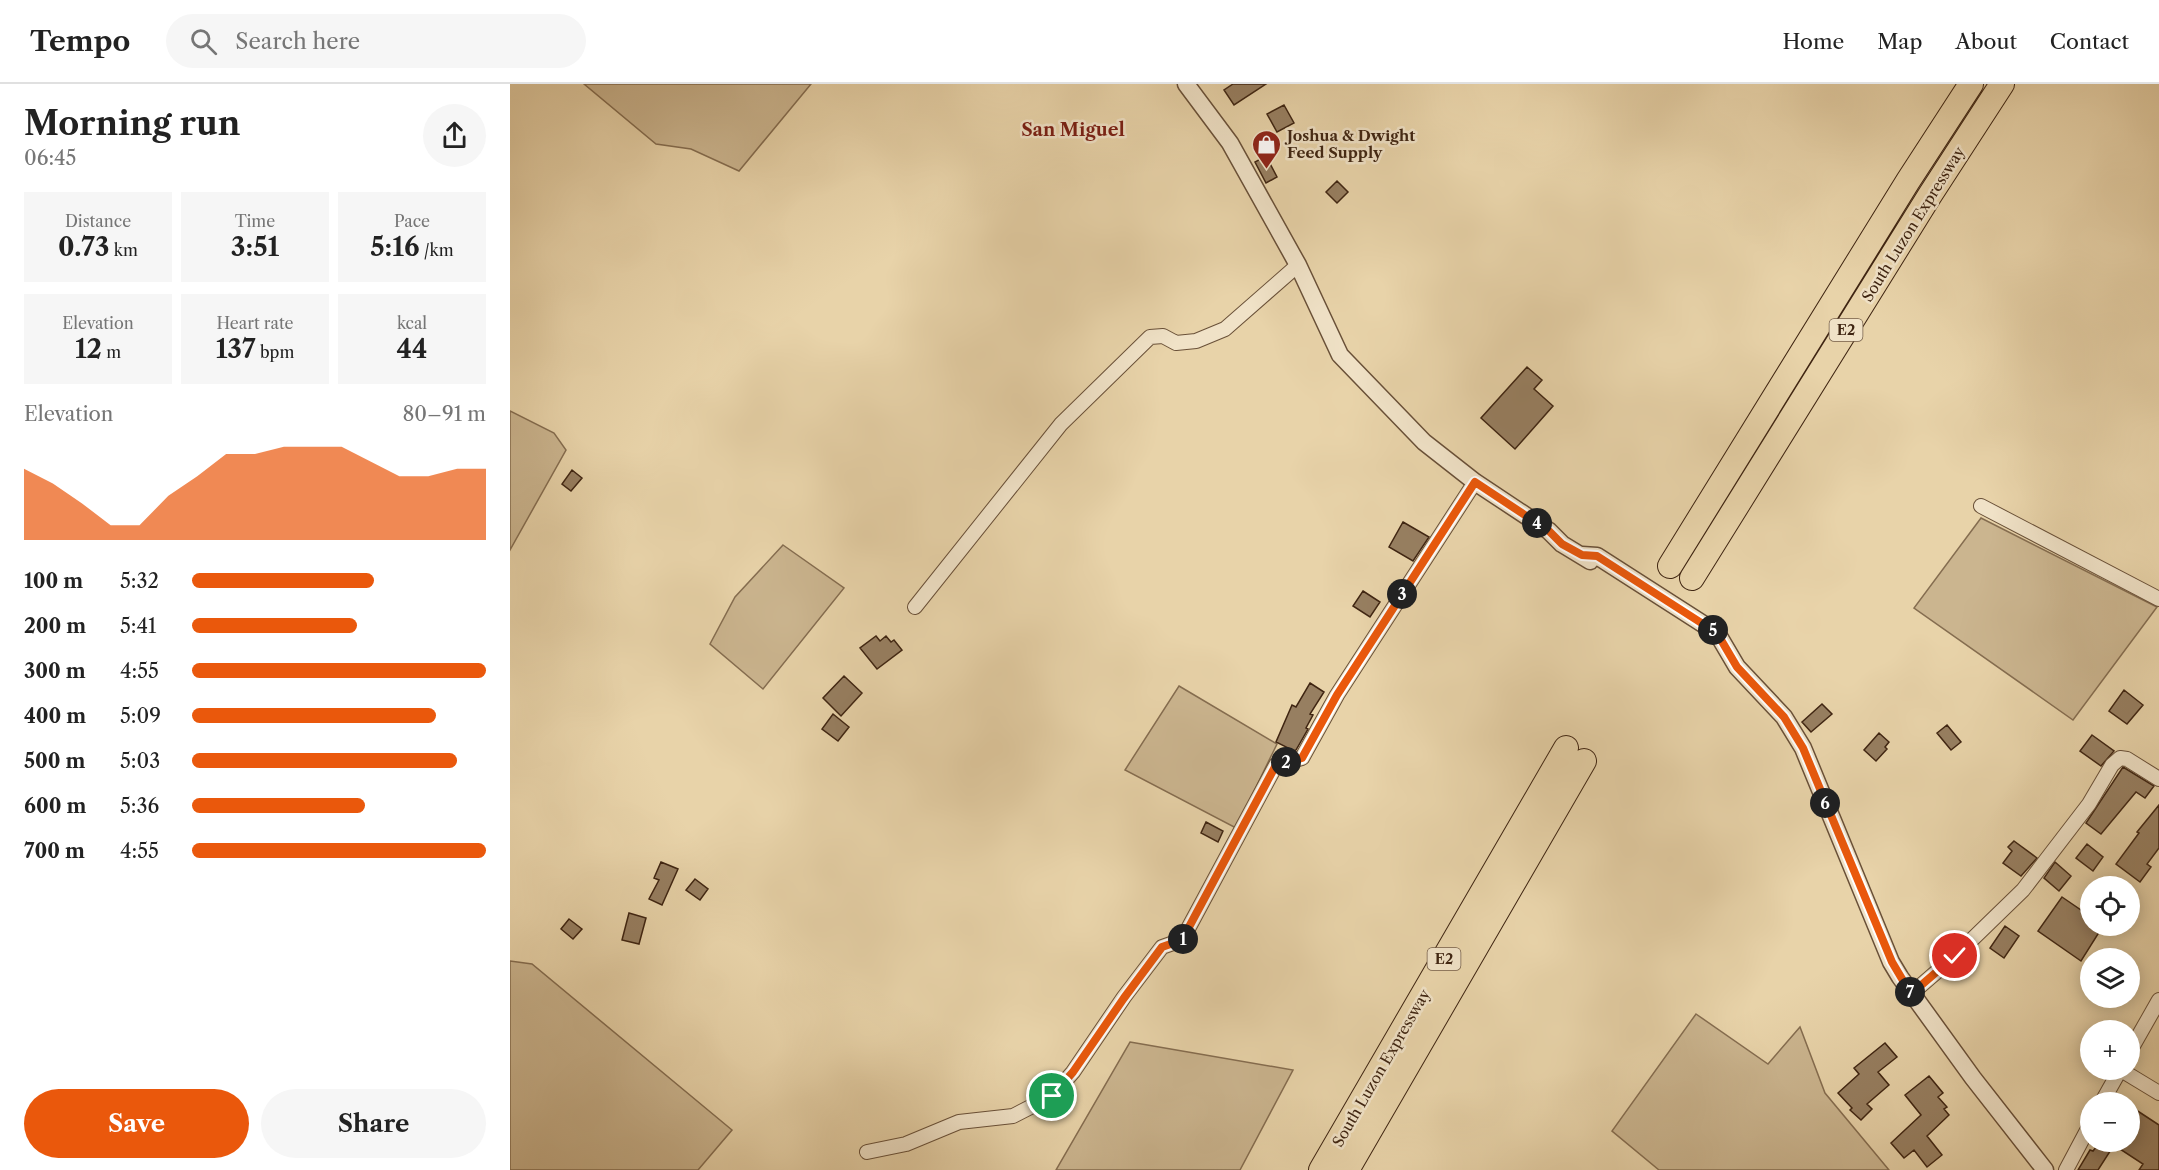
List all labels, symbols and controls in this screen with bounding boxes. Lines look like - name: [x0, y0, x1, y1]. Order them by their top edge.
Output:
- search box: [166, 14, 586, 68]
- text: Tempo: [30, 24, 130, 58]
- icon: search: [187, 25, 220, 58]
- text: Search here: [235, 28, 360, 55]
- text: Home: [1783, 29, 1844, 54]
- text: Map: [1877, 29, 1922, 54]
- text: About: [1955, 29, 2017, 54]
- text: Contact: [2050, 29, 2129, 54]
- text: Morning run: [24, 103, 240, 144]
- button: share: [423, 104, 486, 167]
- district label: San Miguel: [1021, 119, 1125, 141]
- place label: Joshua & Dwight Feed Supply: [1284, 126, 1415, 162]
- shop icon: Joshua & Dwight Feed Supply: [1250, 128, 1282, 170]
- street label: South Luzon Expressway: [1857, 142, 1969, 305]
- text: 06:45: [24, 146, 76, 170]
- text: Distance: [65, 211, 131, 231]
- text: Time: [235, 211, 275, 231]
- text: Pace: [394, 211, 430, 231]
- text: 0.73: [58, 231, 109, 263]
- text: 3:51: [231, 231, 279, 263]
- text: 5:16: [370, 231, 420, 263]
- text: km: [109, 240, 138, 260]
- text: /km: [420, 240, 454, 260]
- text: Elevation: [62, 313, 134, 333]
- text: Heart rate: [216, 313, 294, 333]
- text: kcal: [397, 313, 427, 333]
- road number: E2: [1830, 319, 1862, 341]
- text: 12: [75, 333, 102, 365]
- text: 137: [216, 333, 256, 365]
- text: 44: [397, 333, 427, 365]
- text: m: [102, 342, 121, 362]
- text: bpm: [256, 342, 294, 362]
- text: Elevation: [24, 402, 113, 426]
- text: 80–91 m: [403, 402, 486, 426]
- pin: 4: [1522, 508, 1552, 538]
- text: 4: [1532, 513, 1542, 533]
- text: 100 m: [24, 569, 83, 593]
- text: 5:32: [120, 569, 159, 593]
- pin: 3: [1387, 579, 1417, 609]
- text: 3: [1397, 584, 1407, 604]
- text: 200 m: [24, 614, 86, 638]
- text: 5:41: [120, 614, 156, 638]
- pin: 5: [1698, 615, 1728, 645]
- text: 5: [1709, 620, 1717, 640]
- text: 300 m: [24, 659, 86, 683]
- text: 4:55: [120, 659, 159, 683]
- text: 400 m: [24, 704, 86, 728]
- text: 5:09: [120, 704, 161, 728]
- pin: 2: [1271, 747, 1301, 777]
- text: 500 m: [24, 749, 85, 773]
- text: 5:03: [120, 749, 160, 773]
- text: 2: [1281, 752, 1291, 772]
- pin: 6: [1810, 788, 1840, 818]
- text: 6: [1820, 793, 1830, 813]
- text: 600 m: [24, 794, 86, 818]
- text: 5:36: [120, 794, 159, 818]
- text: 700 m: [24, 839, 85, 863]
- text: 4:55: [120, 839, 159, 863]
- map controls: [2080, 876, 2140, 1152]
- button: locate: [2080, 876, 2140, 936]
- pin: 1: [1168, 924, 1198, 954]
- text: 1: [1179, 929, 1187, 949]
- pin: [1929, 930, 1980, 981]
- icon: check: [1938, 939, 1971, 972]
- road number: E2: [1428, 948, 1460, 970]
- button: layers: [2080, 948, 2140, 1008]
- pin: 7: [1895, 977, 1925, 1007]
- text: 7: [1906, 982, 1914, 1002]
- street label: South Luzon Expressway: [1328, 985, 1434, 1150]
- button: +: [2080, 1020, 2140, 1080]
- pin: [1026, 1070, 1077, 1121]
- icon: arrive: [1035, 1079, 1068, 1112]
- button: Save: [24, 1089, 249, 1158]
- button: Share: [261, 1089, 486, 1158]
- button: −: [2080, 1092, 2140, 1152]

